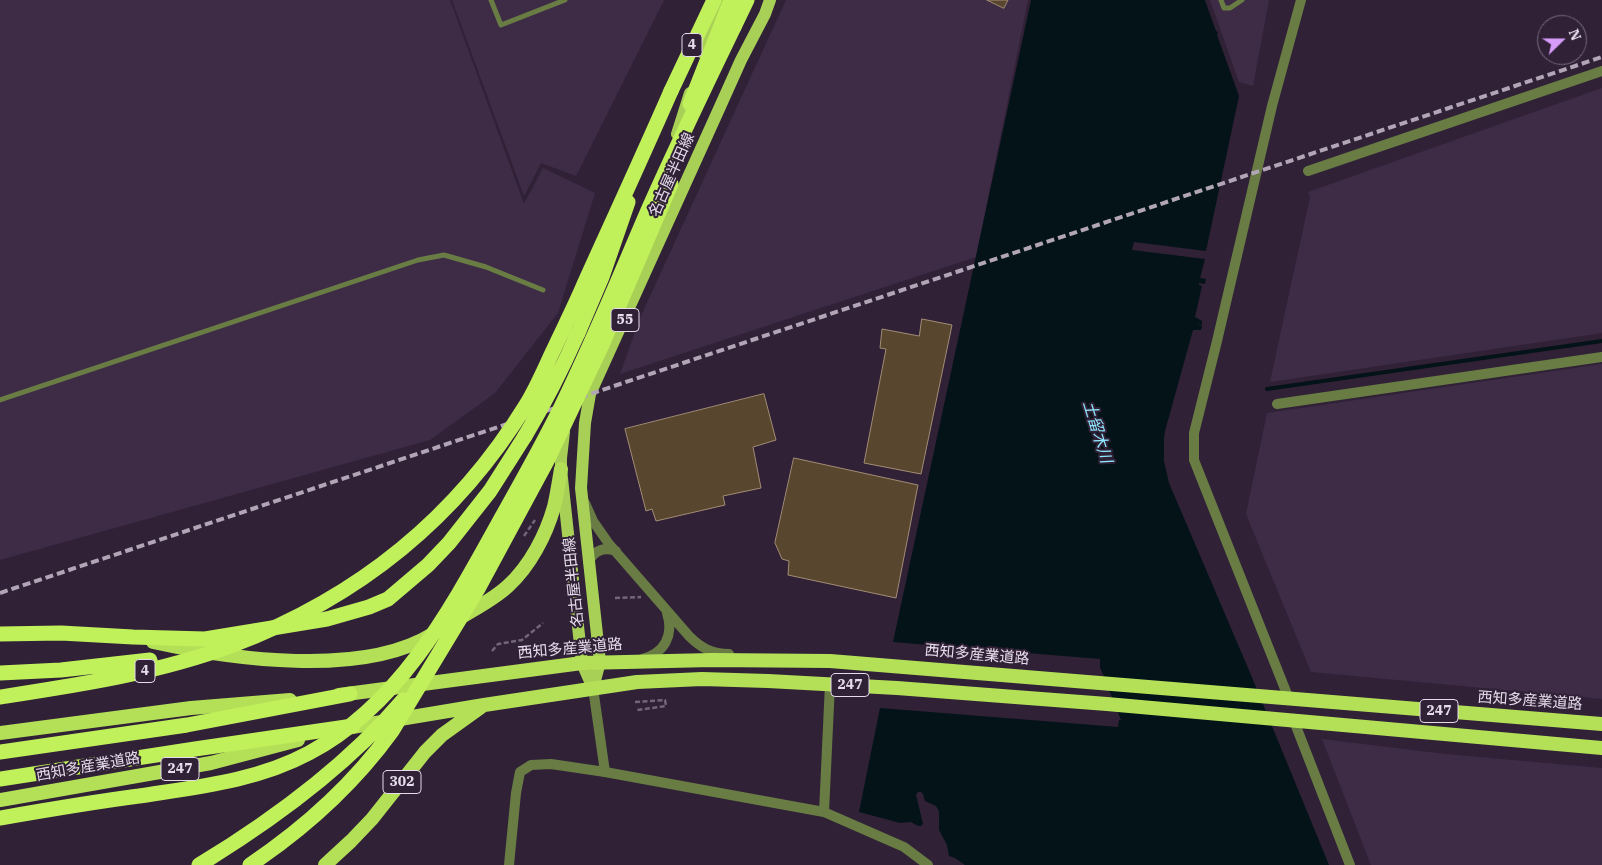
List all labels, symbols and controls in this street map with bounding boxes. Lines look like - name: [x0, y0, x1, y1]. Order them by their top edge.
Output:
- north arrow: [1537, 15, 1587, 65]
- text: N: [1565, 26, 1585, 43]
- road number: 4: [682, 34, 702, 56]
- street label: 名古屋半田線: [645, 130, 699, 220]
- road number: 55: [611, 308, 639, 332]
- water label: 土留木川: [1078, 399, 1116, 465]
- street label: 名古屋半田線: [560, 536, 588, 628]
- street label: 西知多産業道路: [517, 635, 623, 663]
- street label: 西知多産業道路: [924, 641, 1030, 669]
- road number: 4: [135, 659, 155, 682]
- road number: 247: [831, 674, 869, 696]
- street label: 西知多産業道路: [1477, 688, 1583, 714]
- road number: 247: [1420, 699, 1458, 722]
- street label: 西知多産業道路: [35, 749, 141, 785]
- road number: 247: [161, 758, 199, 781]
- road number: 302: [383, 770, 421, 794]

